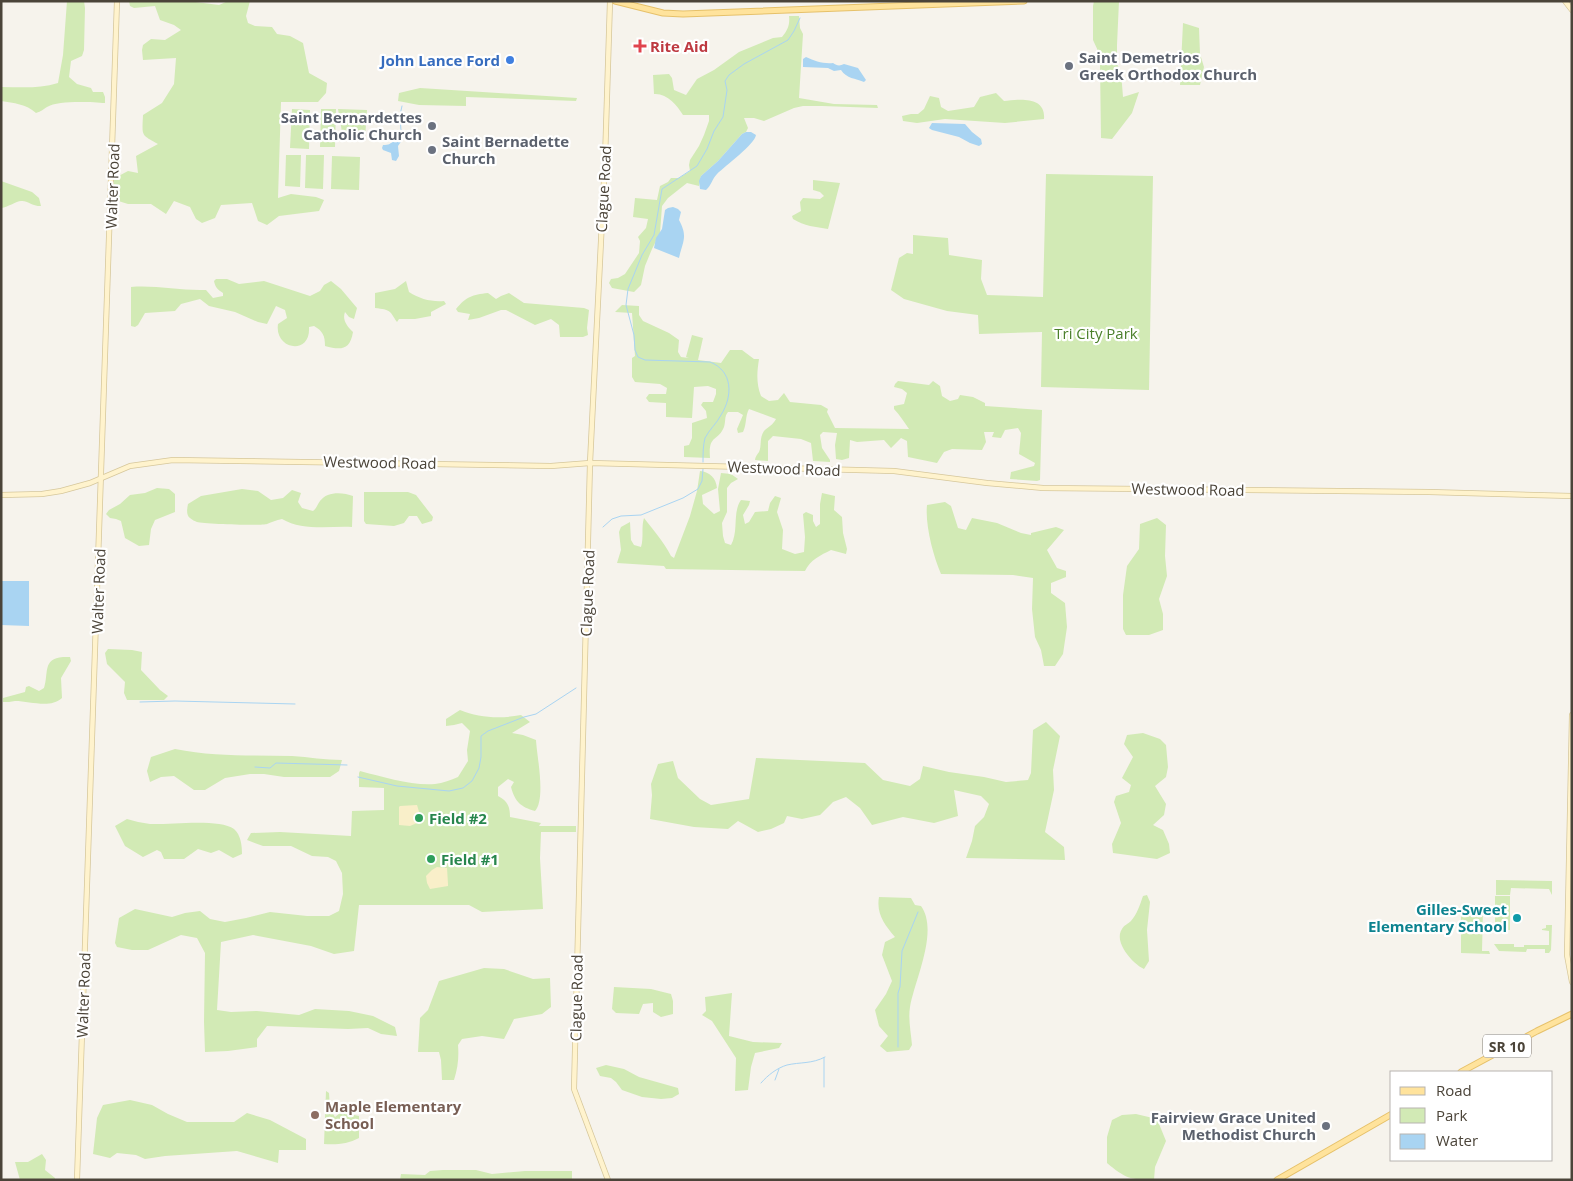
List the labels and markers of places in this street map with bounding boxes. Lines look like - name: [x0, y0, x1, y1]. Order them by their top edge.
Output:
- place label: Rite Aid: [650, 36, 708, 56]
- marker: Rite Aid: [634, 40, 646, 52]
- place label: Saint Demetrios Greek Orthodox Church: [1079, 47, 1257, 84]
- place label: John Lance Ford: [378, 50, 500, 70]
- marker: John Lance Ford: [504, 54, 516, 66]
- marker: Saint Demetrios Greek Orthodox Church: [1063, 60, 1075, 72]
- place label: Saint Bernardettes Catholic Church: [281, 107, 422, 144]
- marker: Saint Bernardettes Catholic Church: [426, 120, 438, 132]
- place label: Saint Bernadette Church: [442, 131, 569, 168]
- marker: Saint Bernadette Church: [426, 144, 438, 156]
- place label: Field #2: [429, 808, 487, 828]
- marker: Field #2: [413, 812, 425, 824]
- place label: Field #1: [441, 849, 499, 869]
- marker: Field #1: [425, 853, 437, 865]
- place label: Gilles-Sweet Elementary School: [1368, 899, 1507, 936]
- marker: Gilles-Sweet Elementary School: [1511, 912, 1523, 924]
- place label: Maple Elementary School: [325, 1096, 462, 1133]
- place label: Fairview Grace United Methodist Church: [1151, 1107, 1316, 1144]
- marker: Maple Elementary School: [309, 1109, 321, 1121]
- marker: Fairview Grace United Methodist Church: [1320, 1120, 1332, 1132]

